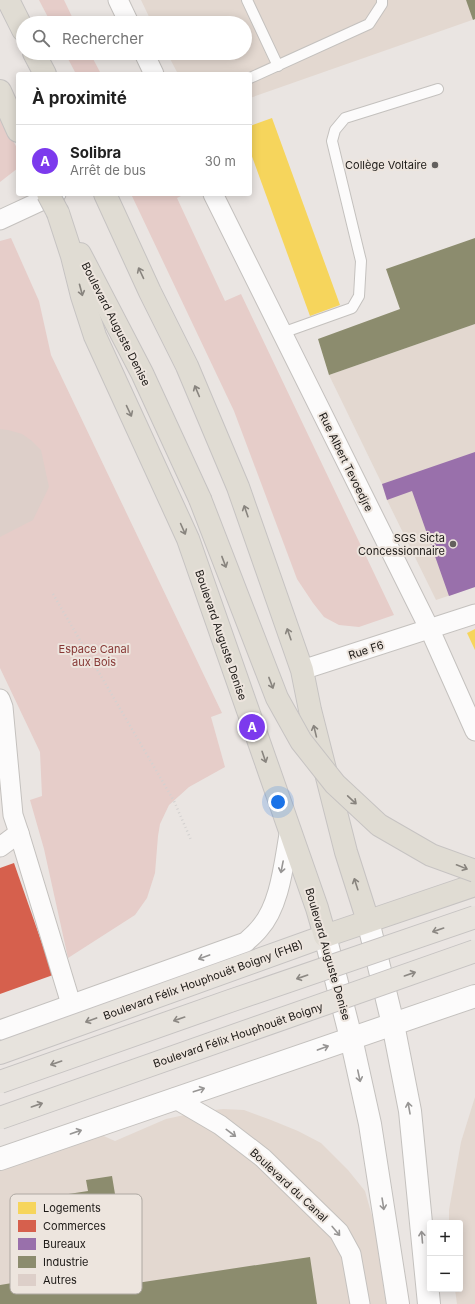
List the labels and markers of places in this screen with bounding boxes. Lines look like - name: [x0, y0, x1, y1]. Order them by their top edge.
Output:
- place label: Collège Voltaire: [345, 158, 427, 172]
- marker: Collège Voltaire: [430, 160, 440, 170]
- place label: SGS Sicta Concessionnaire: [358, 531, 445, 558]
- marker: SGS Sicta Concessionnaire: [448, 539, 458, 549]
- pin: A: [239, 712, 265, 742]

